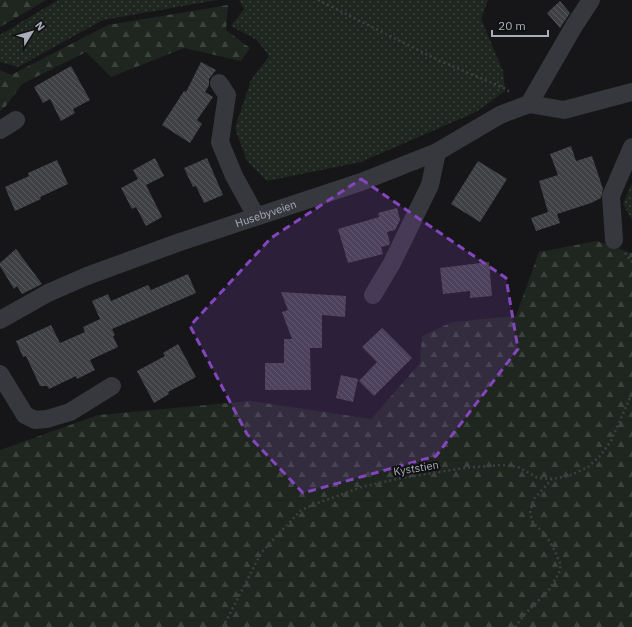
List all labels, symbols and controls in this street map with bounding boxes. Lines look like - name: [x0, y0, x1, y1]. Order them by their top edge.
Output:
- north arrow: [12, 12, 52, 52]
- scale bar: [492, 12, 548, 38]
- text: 20 m: [498, 18, 526, 33]
- text: N: [32, 19, 48, 33]
- street label: Husebyveien: [233, 197, 298, 230]
- street label: Kyststien: [392, 458, 440, 478]

